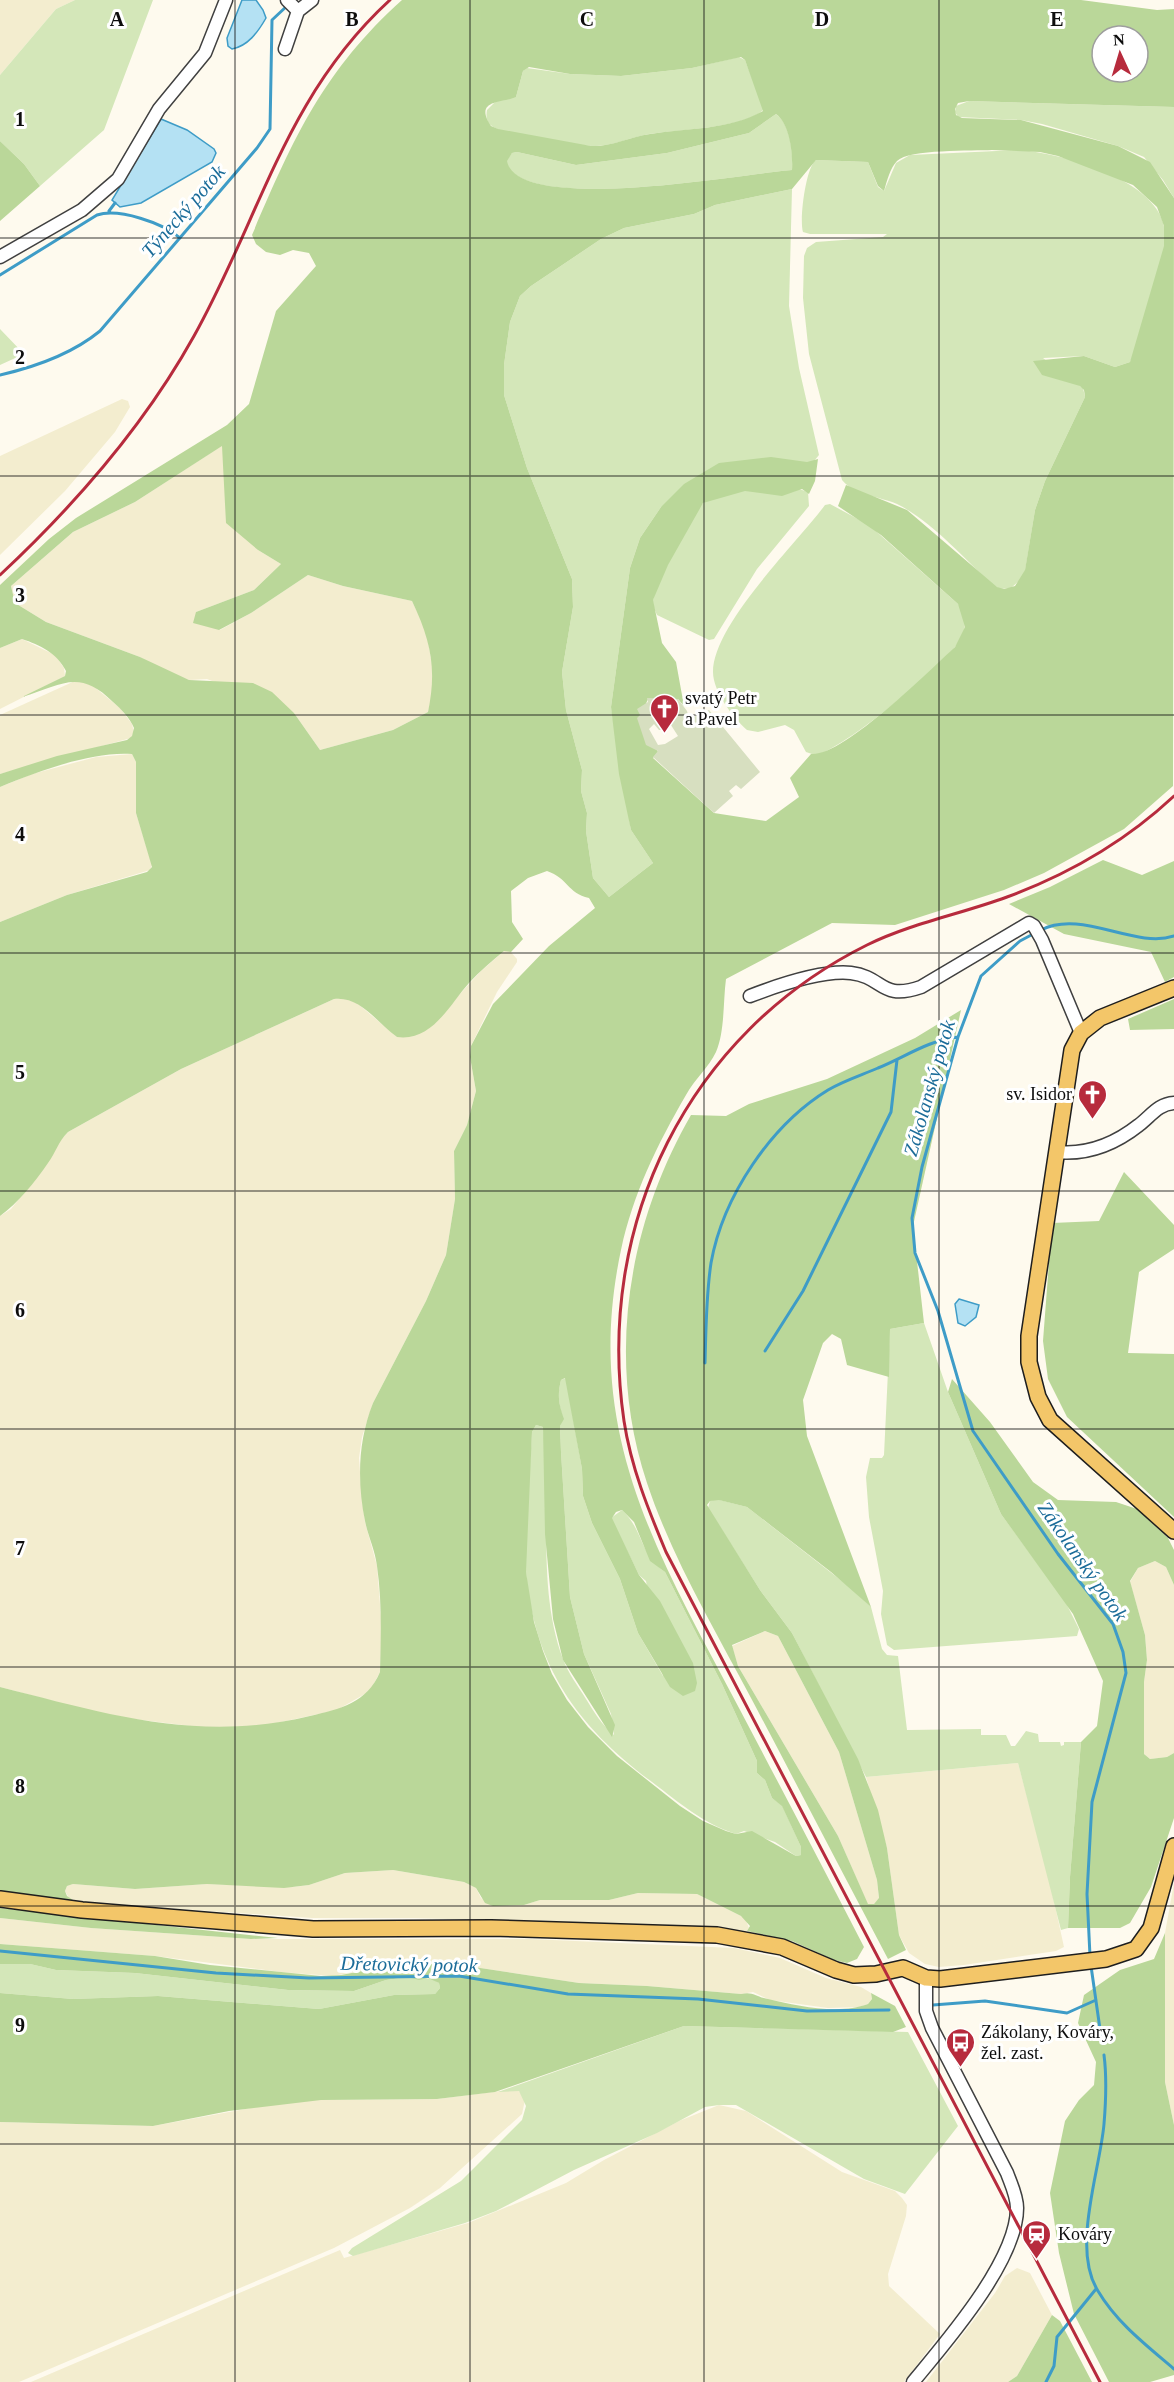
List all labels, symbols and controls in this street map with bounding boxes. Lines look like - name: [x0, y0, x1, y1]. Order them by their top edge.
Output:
- text: A: [110, 8, 125, 30]
- text: B: [345, 8, 359, 30]
- text: C: [580, 8, 594, 30]
- text: D: [815, 8, 829, 30]
- text: E: [1050, 8, 1064, 30]
- north arrow: [1090, 24, 1150, 84]
- text: N: [1113, 31, 1126, 48]
- text: 1: [15, 108, 25, 130]
- water label: Týnecký potok: [137, 160, 230, 262]
- text: 2: [15, 346, 25, 368]
- text: 3: [15, 584, 25, 606]
- place label: svatý Petr a Pavel: [685, 688, 757, 729]
- church icon: svatý Petr a Pavel: [648, 692, 680, 734]
- text: 4: [15, 823, 25, 845]
- water label: Zákolanský potok: [899, 1016, 960, 1159]
- text: 5: [15, 1061, 25, 1083]
- church icon: sv. Isidor: [1077, 1078, 1109, 1120]
- place label: sv. Isidor: [1006, 1084, 1072, 1104]
- text: 6: [15, 1299, 25, 1321]
- water label: Zákolanský potok: [1033, 1497, 1133, 1626]
- text: 7: [15, 1537, 25, 1559]
- text: 8: [15, 1775, 25, 1797]
- water label: Dřetovický potok: [339, 1952, 479, 1977]
- text: 9: [15, 2014, 25, 2036]
- place label: Zákolany, Kováry, žel. zast.: [981, 2022, 1114, 2063]
- bus stop icon: Zákolany, Kováry, žel. zast.: [944, 2026, 976, 2068]
- station icon: Kováry: [1021, 2218, 1053, 2260]
- place label: Kováry: [1058, 2224, 1112, 2244]

